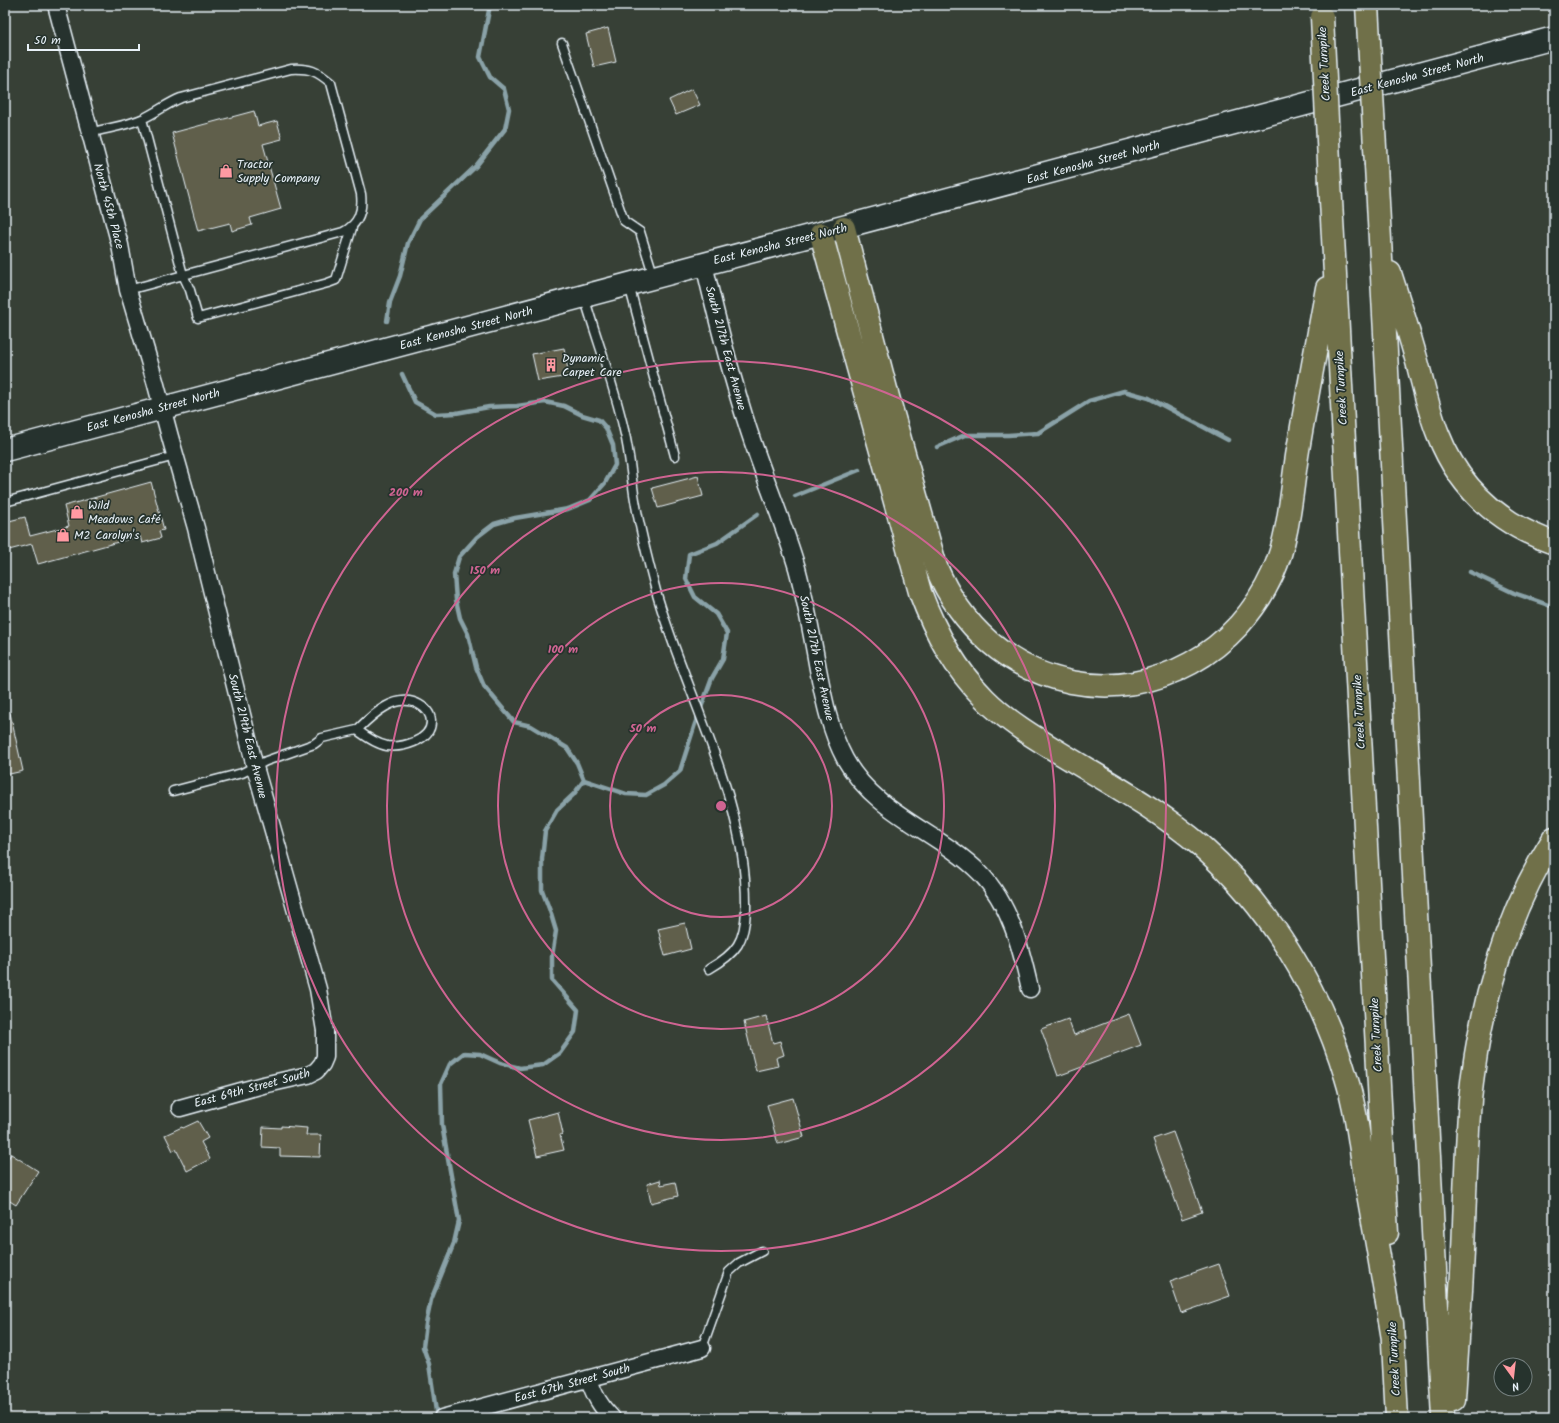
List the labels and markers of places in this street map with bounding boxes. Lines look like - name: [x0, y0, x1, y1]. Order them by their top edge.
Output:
- place label: Tractor Supply Company: [237, 155, 320, 188]
- shop icon: Tractor Supply Company: [218, 163, 234, 179]
- place label: Dynamic Carpet Care: [562, 349, 622, 382]
- building icon: Dynamic Carpet Care: [543, 357, 559, 373]
- place label: Wild Meadows Café: [88, 496, 161, 529]
- shop icon: Wild Meadows Café: [69, 504, 85, 520]
- place label: M2 Carolyn's: [74, 526, 139, 545]
- shop icon: M2 Carolyn's: [55, 527, 71, 543]
- centre of rings: [714, 799, 728, 813]

